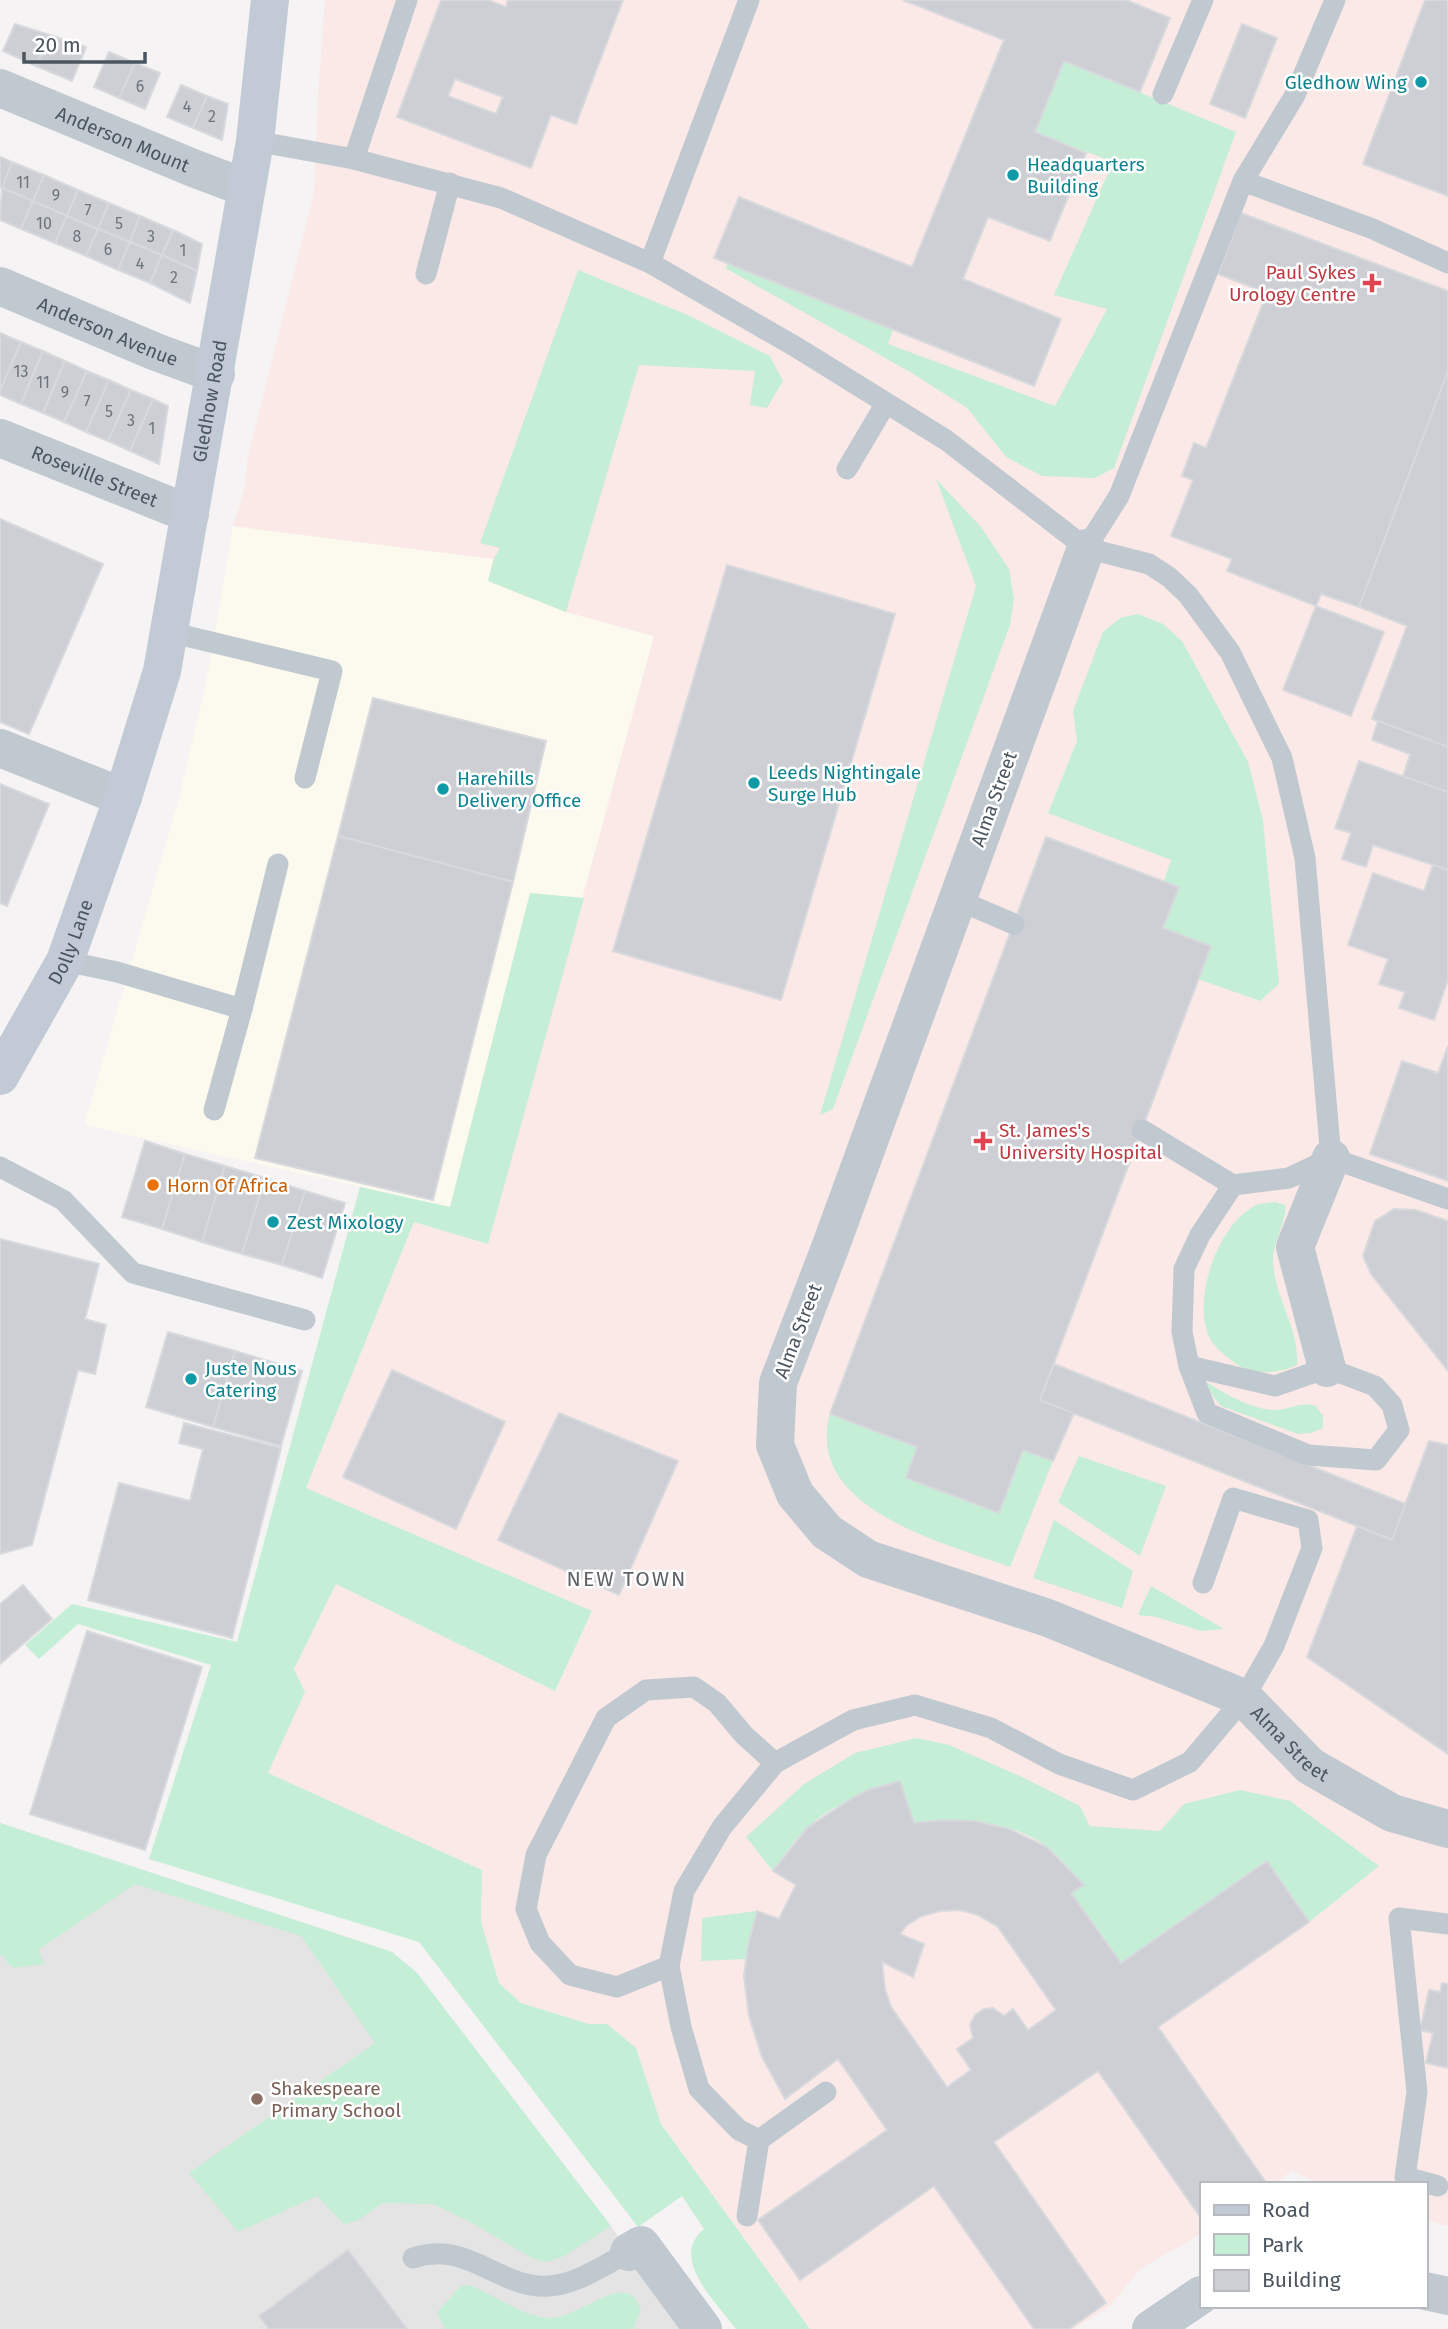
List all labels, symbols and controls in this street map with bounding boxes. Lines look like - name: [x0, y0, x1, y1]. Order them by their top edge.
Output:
- scale bar: [24, 21, 145, 65]
- text: 20 m: [35, 32, 81, 58]
- place label: Gledhow Wing: [1285, 71, 1407, 94]
- marker: Gledhow Wing: [1413, 74, 1429, 90]
- house number: 6: [136, 77, 144, 96]
- house number: 4: [183, 97, 192, 116]
- street label: Anderson Mount: [53, 101, 193, 177]
- house number: 2: [208, 107, 216, 126]
- place label: Headquarters Building: [1027, 153, 1145, 198]
- marker: Headquarters Building: [1005, 167, 1021, 183]
- house number: 11: [16, 173, 30, 192]
- house number: 9: [52, 186, 60, 205]
- house number: 7: [84, 201, 92, 220]
- house number: 10: [36, 214, 52, 233]
- house number: 5: [115, 214, 123, 233]
- house number: 8: [73, 227, 82, 246]
- house number: 3: [147, 227, 155, 246]
- house number: 6: [104, 240, 112, 259]
- house number: 1: [180, 241, 186, 260]
- house number: 4: [136, 254, 145, 273]
- place label: Paul Sykes Urology Centre: [1229, 261, 1356, 306]
- house number: 2: [170, 268, 178, 287]
- marker: Paul Sykes Urology Centre: [1362, 273, 1382, 293]
- street label: Anderson Avenue: [34, 292, 181, 371]
- street label: Gledhow Road: [187, 338, 231, 464]
- house number: 13: [14, 362, 28, 381]
- house number: 11: [36, 373, 50, 392]
- house number: 9: [61, 383, 69, 402]
- house number: 7: [83, 392, 91, 411]
- house number: 5: [105, 402, 113, 421]
- house number: 3: [127, 411, 135, 430]
- house number: 1: [149, 419, 155, 438]
- street label: Roseville Street: [28, 440, 161, 512]
- street label: Alma Street: [966, 748, 1022, 850]
- place label: Leeds Nightingale Surge Hub: [768, 761, 921, 806]
- place label: Harehills Delivery Office: [457, 767, 581, 812]
- marker: Leeds Nightingale Surge Hub: [746, 775, 762, 791]
- marker: Harehills Delivery Office: [435, 781, 451, 797]
- street label: Dolly Lane: [43, 896, 97, 988]
- place label: St. James's University Hospital: [999, 1119, 1163, 1164]
- marker: St. James's University Hospital: [973, 1131, 993, 1151]
- place label: Horn Of Africa: [167, 1174, 288, 1197]
- marker: Horn Of Africa: [145, 1177, 161, 1193]
- place label: Zest Mixology: [287, 1211, 404, 1234]
- marker: Zest Mixology: [265, 1214, 281, 1230]
- street label: Alma Street: [769, 1280, 827, 1382]
- place label: Juste Nous Catering: [205, 1357, 297, 1402]
- marker: Juste Nous Catering: [183, 1371, 199, 1387]
- district label: NEW TOWN: [567, 1566, 687, 1592]
- street label: Alma Street: [1246, 1701, 1333, 1786]
- place label: Shakespeare Primary School: [271, 2077, 401, 2122]
- marker: Shakespeare Primary School: [249, 2091, 265, 2107]
- legend: [1200, 2182, 1427, 2308]
- text: Road: [1262, 2197, 1310, 2223]
- text: Park: [1262, 2232, 1304, 2258]
- text: Building: [1262, 2267, 1341, 2293]

